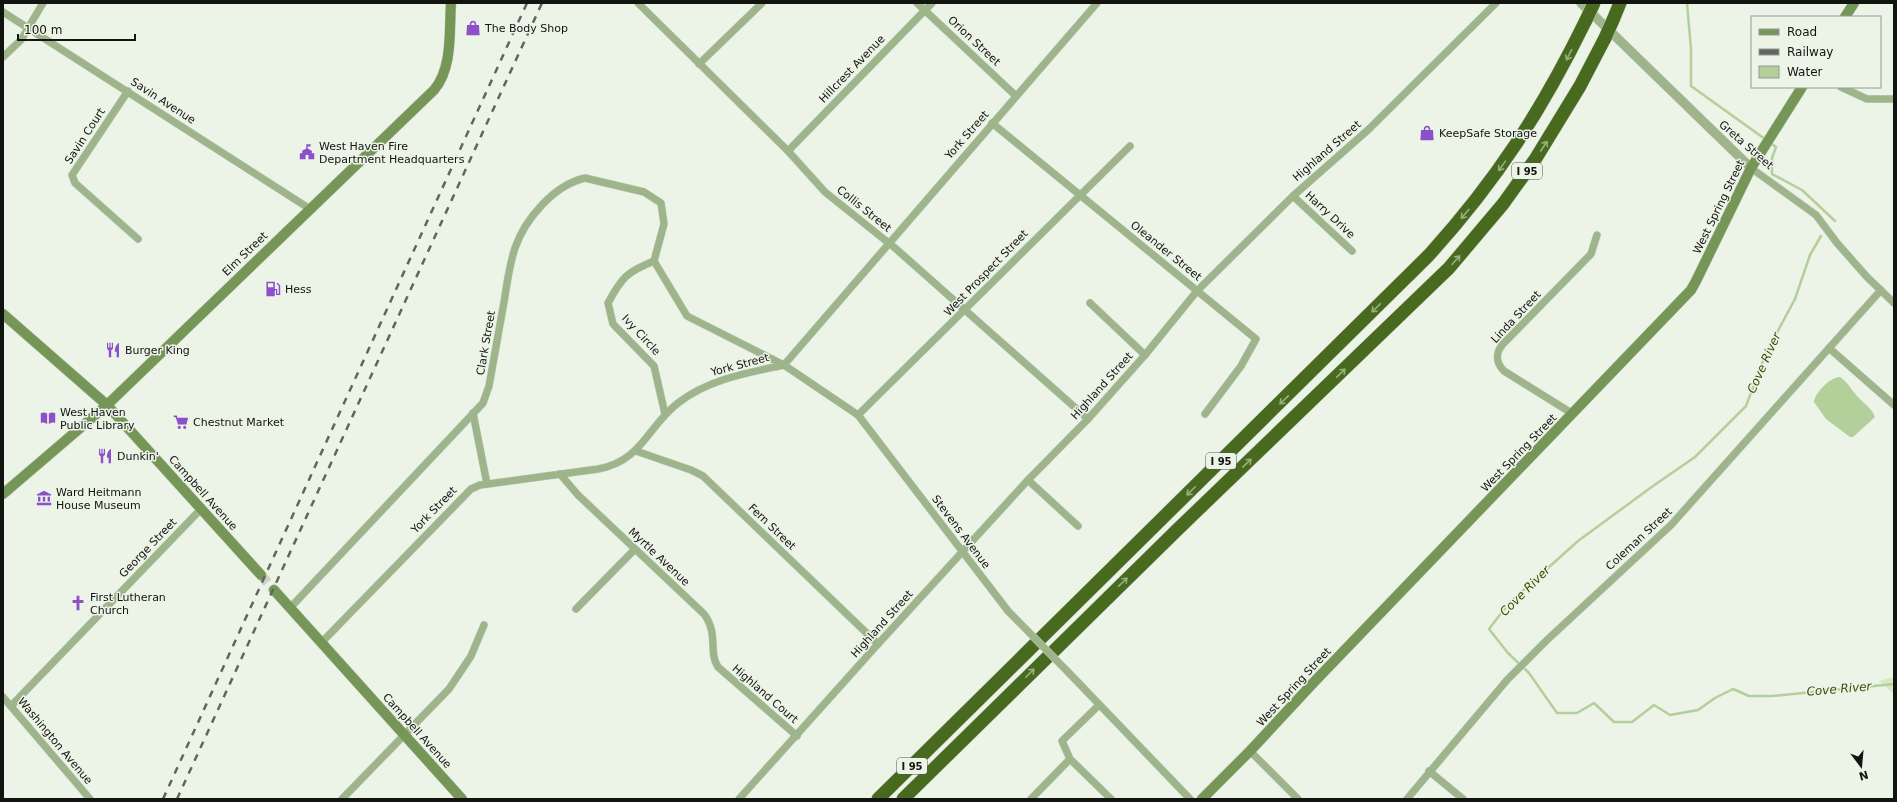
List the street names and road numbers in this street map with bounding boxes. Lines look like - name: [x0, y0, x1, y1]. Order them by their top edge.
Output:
- street label: Orion Street: [945, 13, 1003, 69]
- street label: Hillcrest Avenue: [816, 32, 888, 106]
- street label: Savin Avenue: [128, 75, 198, 127]
- street label: Savin Court: [62, 105, 108, 166]
- street label: York Street: [942, 108, 992, 163]
- street label: Highland Street: [1290, 117, 1364, 184]
- street label: Greta Street: [1716, 118, 1776, 173]
- street label: West Spring Street: [1691, 157, 1748, 256]
- road number: I 95: [1512, 163, 1542, 179]
- street label: Collis Street: [834, 183, 894, 235]
- street label: Harry Drive: [1302, 189, 1358, 241]
- street label: Oleander Street: [1128, 218, 1205, 284]
- street label: West Prospect Street: [941, 227, 1031, 319]
- street label: Elm Street: [220, 229, 271, 279]
- street label: Linda Street: [1488, 288, 1544, 346]
- street label: Clark Street: [474, 309, 498, 376]
- street label: Ivy Circle: [619, 312, 663, 358]
- street label: Highland Street: [1068, 349, 1136, 422]
- street label: York Street: [708, 351, 771, 379]
- street label: West Spring Street: [1479, 411, 1560, 495]
- street label: Campbell Avenue: [166, 453, 240, 533]
- road number: I 95: [1206, 453, 1236, 469]
- street label: York Street: [408, 483, 460, 537]
- street label: Stevens Avenue: [929, 493, 993, 571]
- street label: Fern Street: [746, 501, 799, 553]
- street label: Coleman Street: [1603, 505, 1675, 573]
- street label: George Street: [117, 515, 180, 580]
- street label: Myrtle Avenue: [626, 525, 692, 589]
- street label: Highland Street: [848, 587, 916, 660]
- street label: West Spring Street: [1254, 644, 1334, 729]
- street label: Highland Court: [730, 662, 801, 726]
- street label: Campbell Avenue: [380, 691, 454, 771]
- street label: Washington Avenue: [15, 695, 95, 787]
- road number: I 95: [897, 758, 927, 774]

